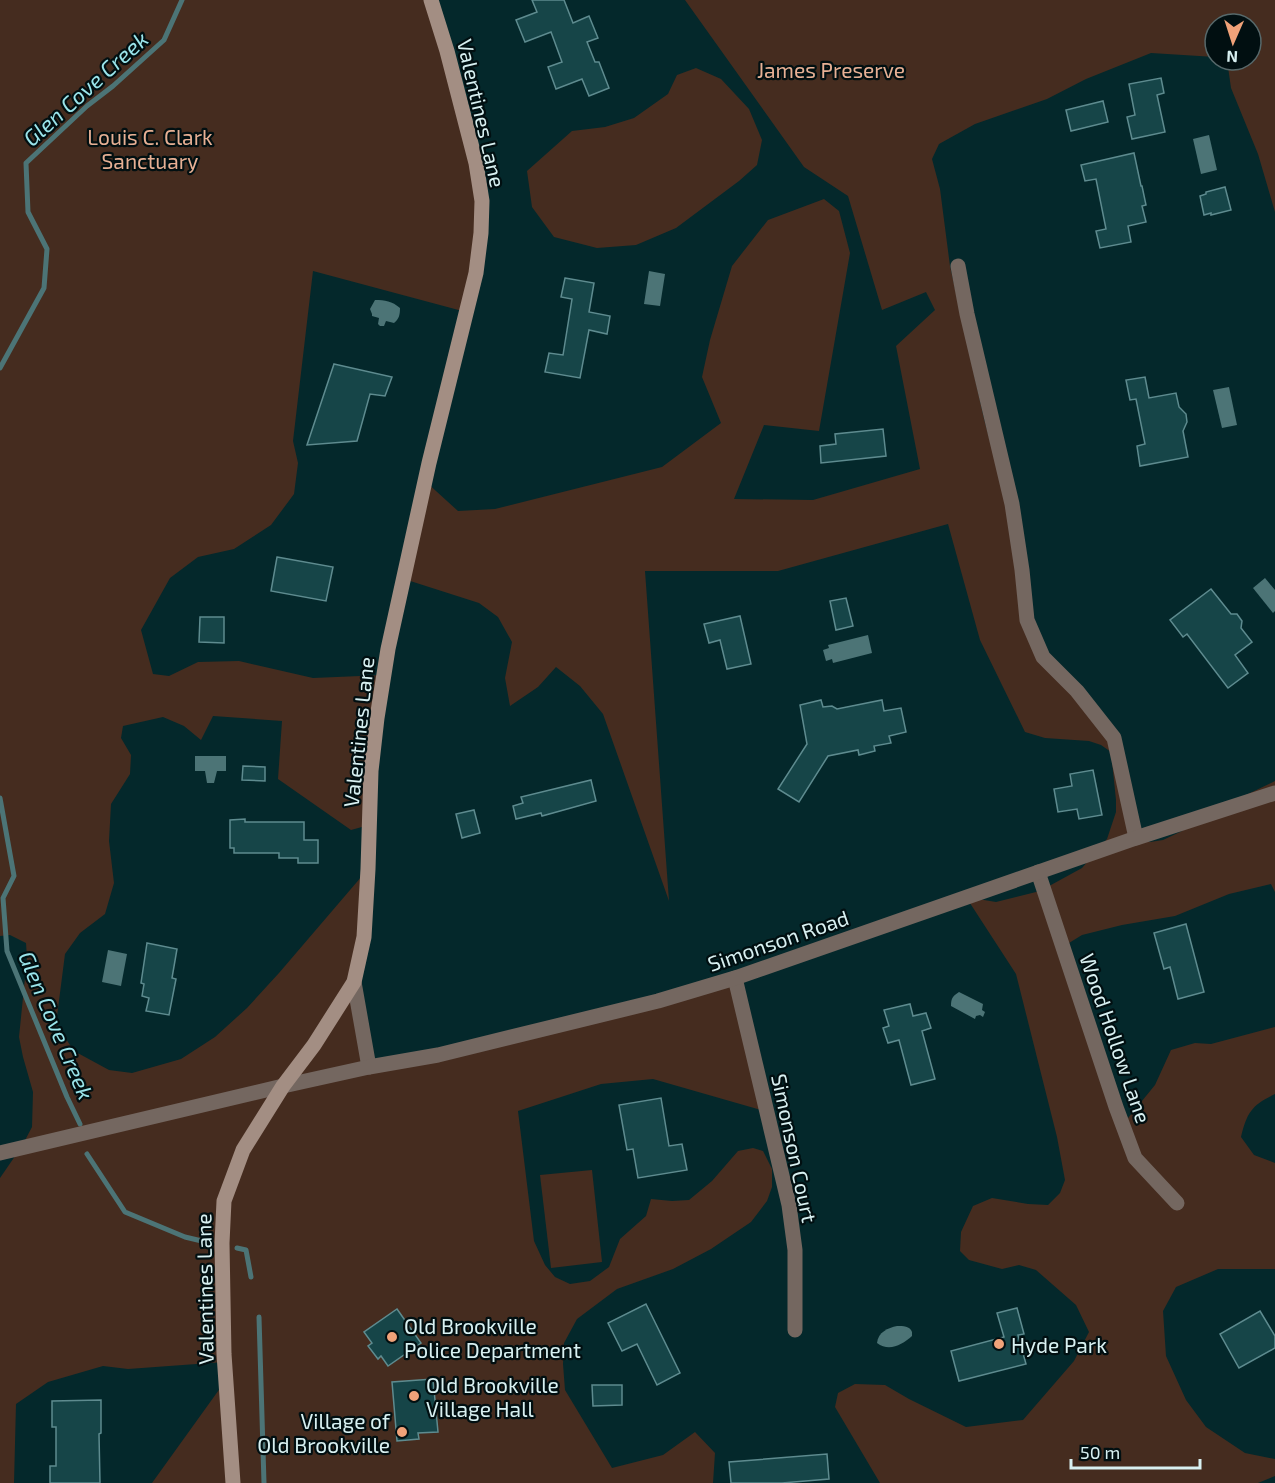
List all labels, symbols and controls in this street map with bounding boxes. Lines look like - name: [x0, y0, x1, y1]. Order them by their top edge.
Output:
- north arrow: [1203, 12, 1263, 72]
- water label: Glen Cove Creek: [17, 25, 153, 151]
- street label: Valentines Lane: [453, 36, 511, 190]
- text: N: [1226, 48, 1238, 67]
- park label: James Preserve: [757, 57, 905, 82]
- park label: Louis C. Clark Sanctuary: [87, 124, 213, 173]
- street label: Valentines Lane: [338, 655, 378, 809]
- street label: Simonson Road: [704, 904, 852, 976]
- water label: Glen Cove Creek: [14, 947, 100, 1103]
- street label: Wood Hollow Lane: [1075, 950, 1157, 1126]
- street label: Simonson Court: [767, 1071, 823, 1225]
- street label: Valentines Lane: [190, 1213, 218, 1365]
- place label: Old Brookville Police Department: [404, 1313, 581, 1362]
- marker: Old Brookville Police Department: [385, 1330, 399, 1344]
- place label: Hyde Park: [1011, 1332, 1107, 1357]
- marker: Hyde Park: [992, 1337, 1006, 1351]
- place label: Old Brookville Village Hall: [426, 1372, 559, 1421]
- marker: Old Brookville Village Hall: [407, 1389, 421, 1403]
- place label: Village of Old Brookville: [257, 1408, 391, 1457]
- marker: Village of Old Brookville: [395, 1425, 409, 1439]
- scale bar: [1071, 1432, 1200, 1470]
- text: 50 m: [1080, 1441, 1120, 1463]

